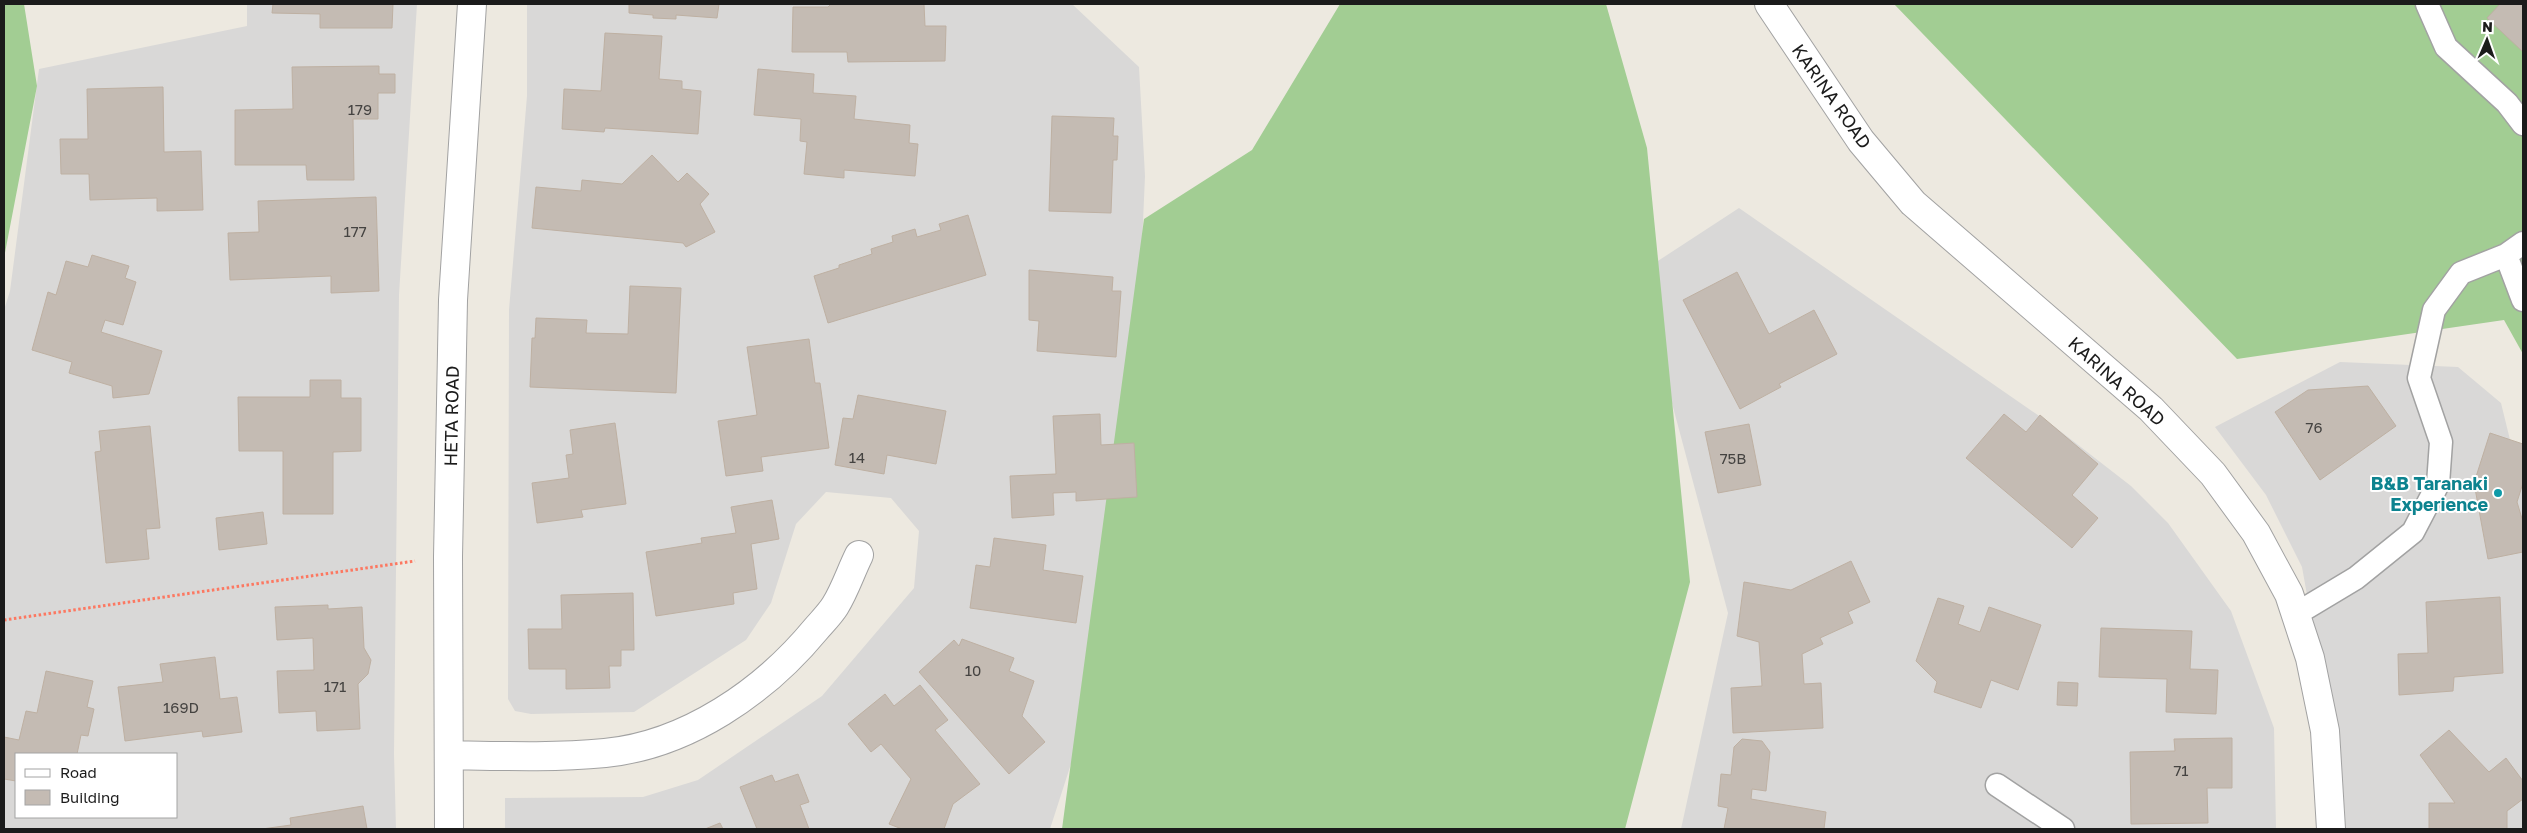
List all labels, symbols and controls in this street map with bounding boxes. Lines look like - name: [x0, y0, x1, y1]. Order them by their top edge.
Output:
- north arrow: [2462, 15, 2512, 65]
- text: N: [2482, 18, 2493, 35]
- street label: KARINA ROAD: [1788, 39, 1876, 153]
- house number: 179: [348, 100, 372, 118]
- house number: 177: [343, 222, 367, 240]
- street label: KARINA ROAD: [2064, 332, 2170, 430]
- street label: HETA ROAD: [439, 365, 463, 467]
- house number: 76: [2305, 418, 2323, 436]
- house number: 14: [849, 448, 865, 466]
- house number: 75B: [1720, 449, 1746, 467]
- place label: B&B Taranaki Experience: [2371, 472, 2488, 515]
- marker: B&B Taranaki Experience: [2492, 487, 2504, 499]
- house number: 10: [965, 661, 981, 679]
- house number: 171: [324, 677, 346, 695]
- house number: 169D: [163, 698, 199, 716]
- legend: [15, 753, 178, 818]
- house number: 71: [2173, 761, 2189, 779]
- text: Road: [60, 763, 97, 781]
- text: Building: [60, 788, 120, 806]

